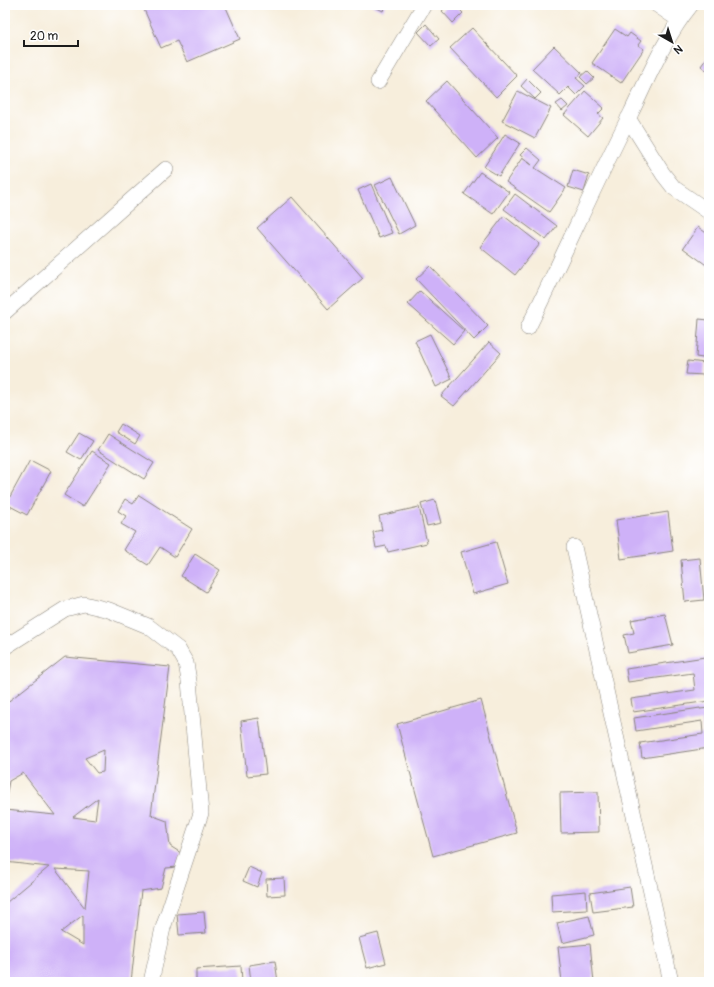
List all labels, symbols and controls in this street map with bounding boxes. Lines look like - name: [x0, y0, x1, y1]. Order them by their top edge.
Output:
- scale bar: [24, 22, 78, 48]
- north arrow: [652, 22, 692, 62]
- text: 20 m: [30, 29, 59, 44]
- text: N: [671, 42, 685, 57]

